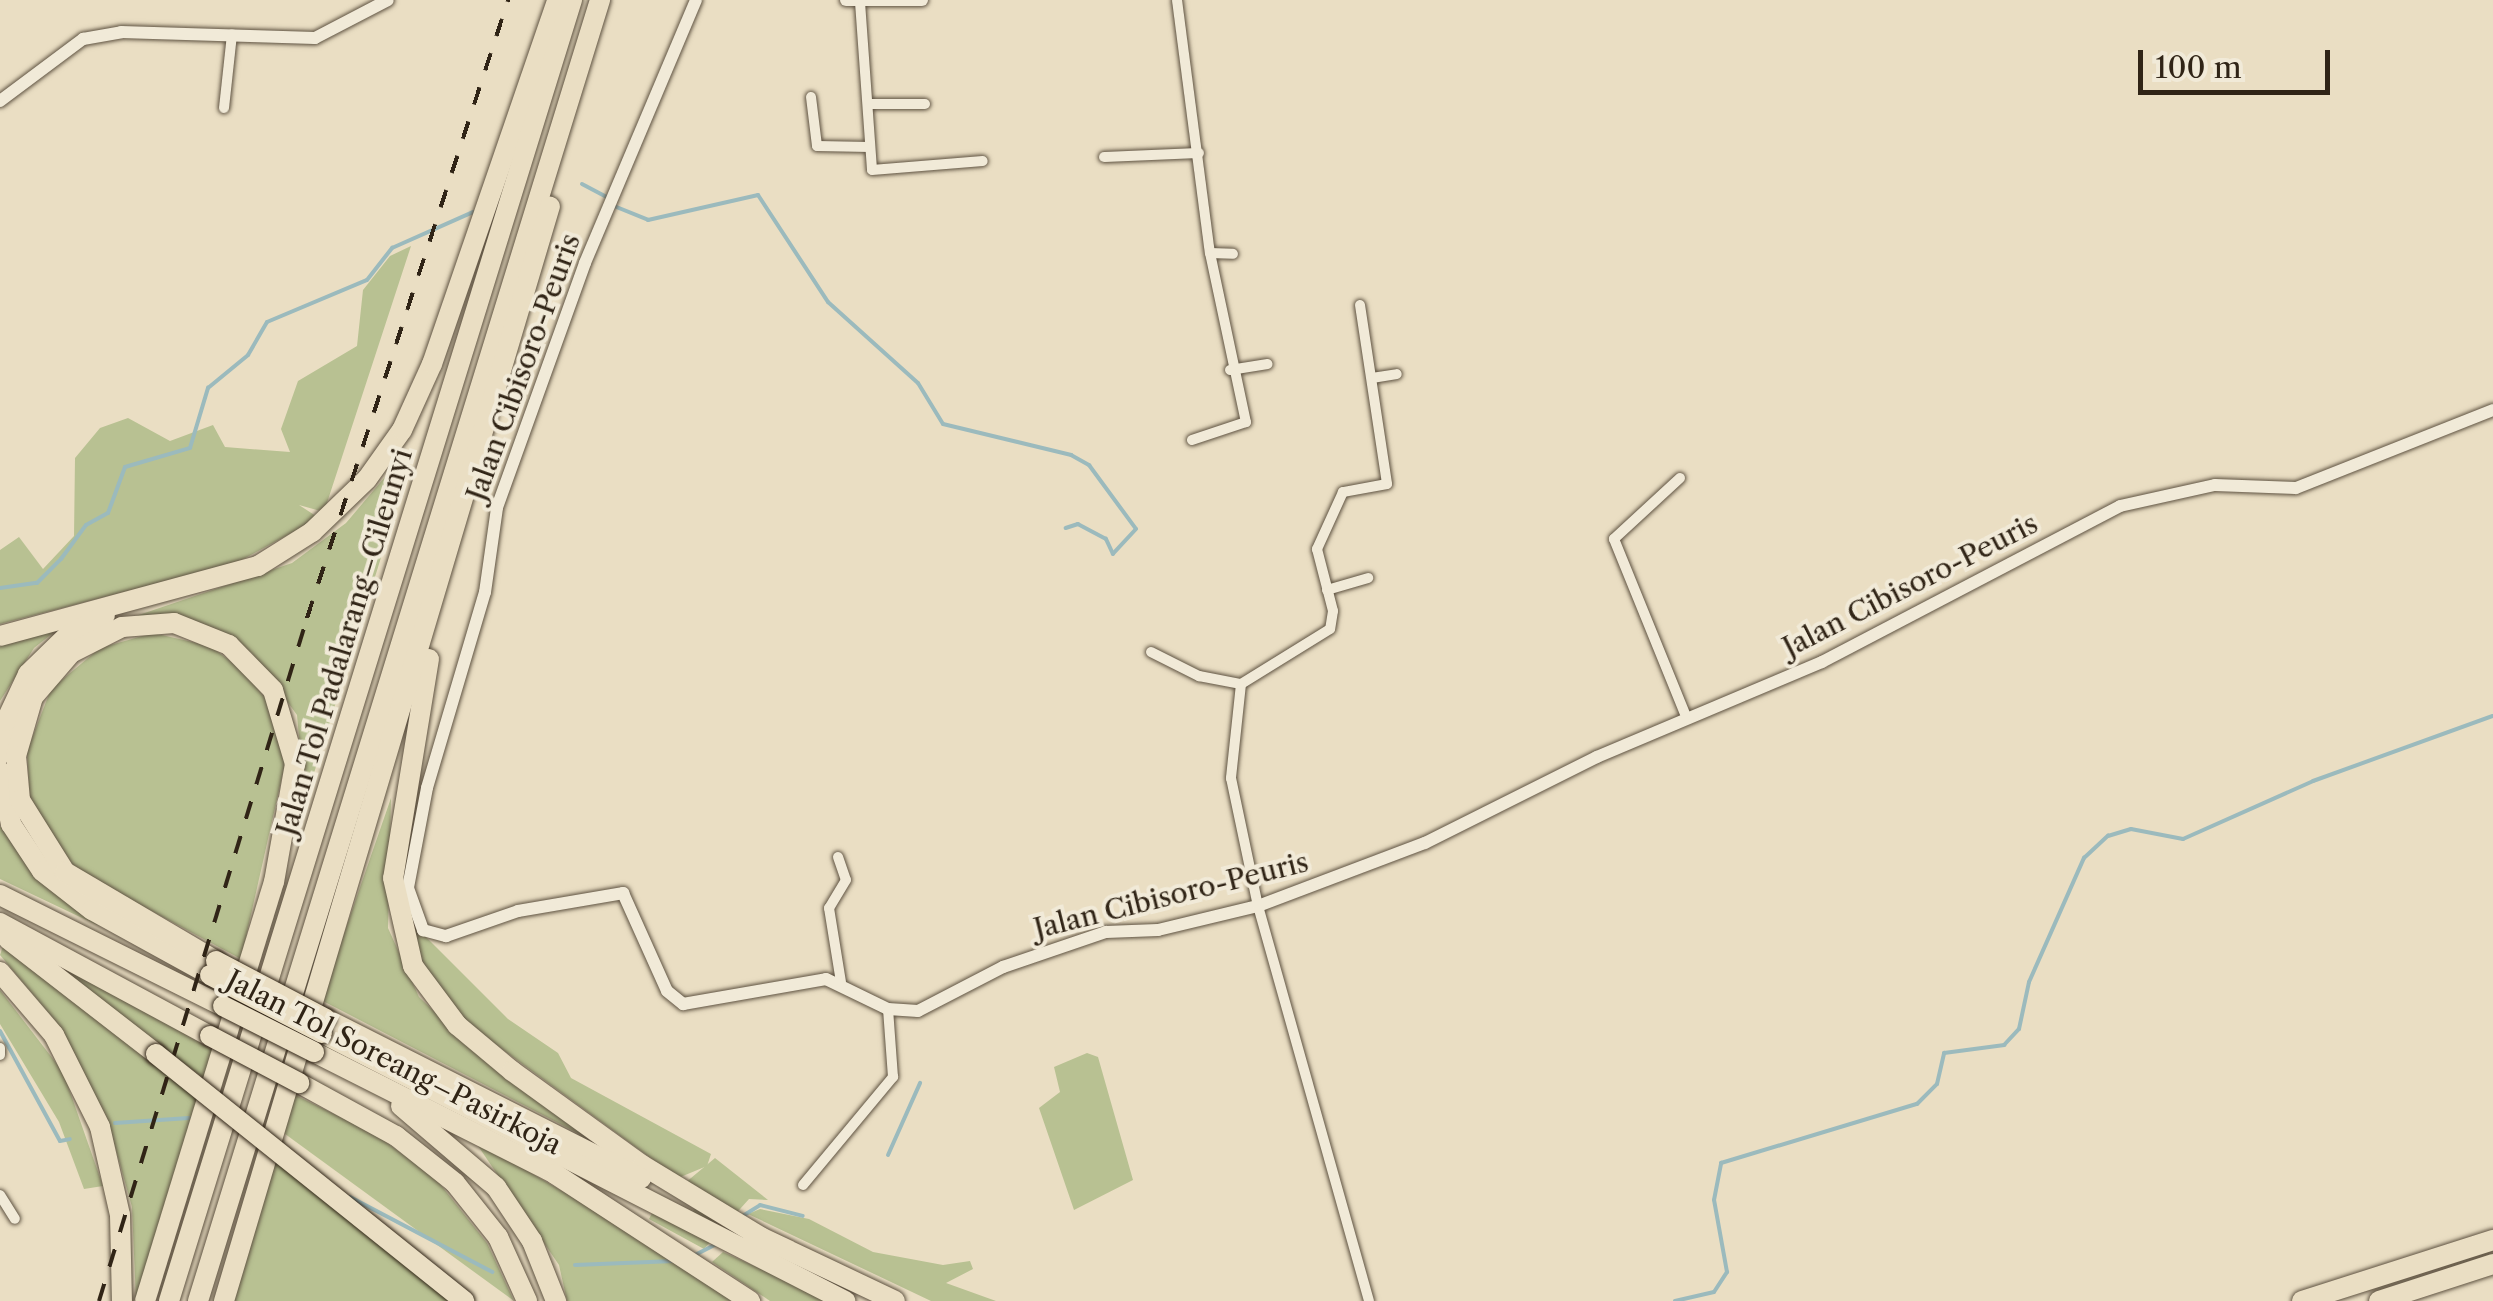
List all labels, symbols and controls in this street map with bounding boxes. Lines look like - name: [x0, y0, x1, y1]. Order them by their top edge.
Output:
- scale bar: [2143, 30, 2336, 92]
- text: 100 m: [2155, 49, 2242, 86]
- street label: Jalan Cibisoro-Peuris: [459, 229, 587, 505]
- street label: Jalan Tol Padalarang–Cileunyi: [269, 444, 419, 840]
- street label: Jalan Cibisoro-Peuris: [1777, 506, 2043, 664]
- street label: Jalan Cibisoro-Peuris: [1030, 845, 1312, 945]
- street label: Jalan Tol Soreang–Pasirkoja: [220, 962, 568, 1162]

